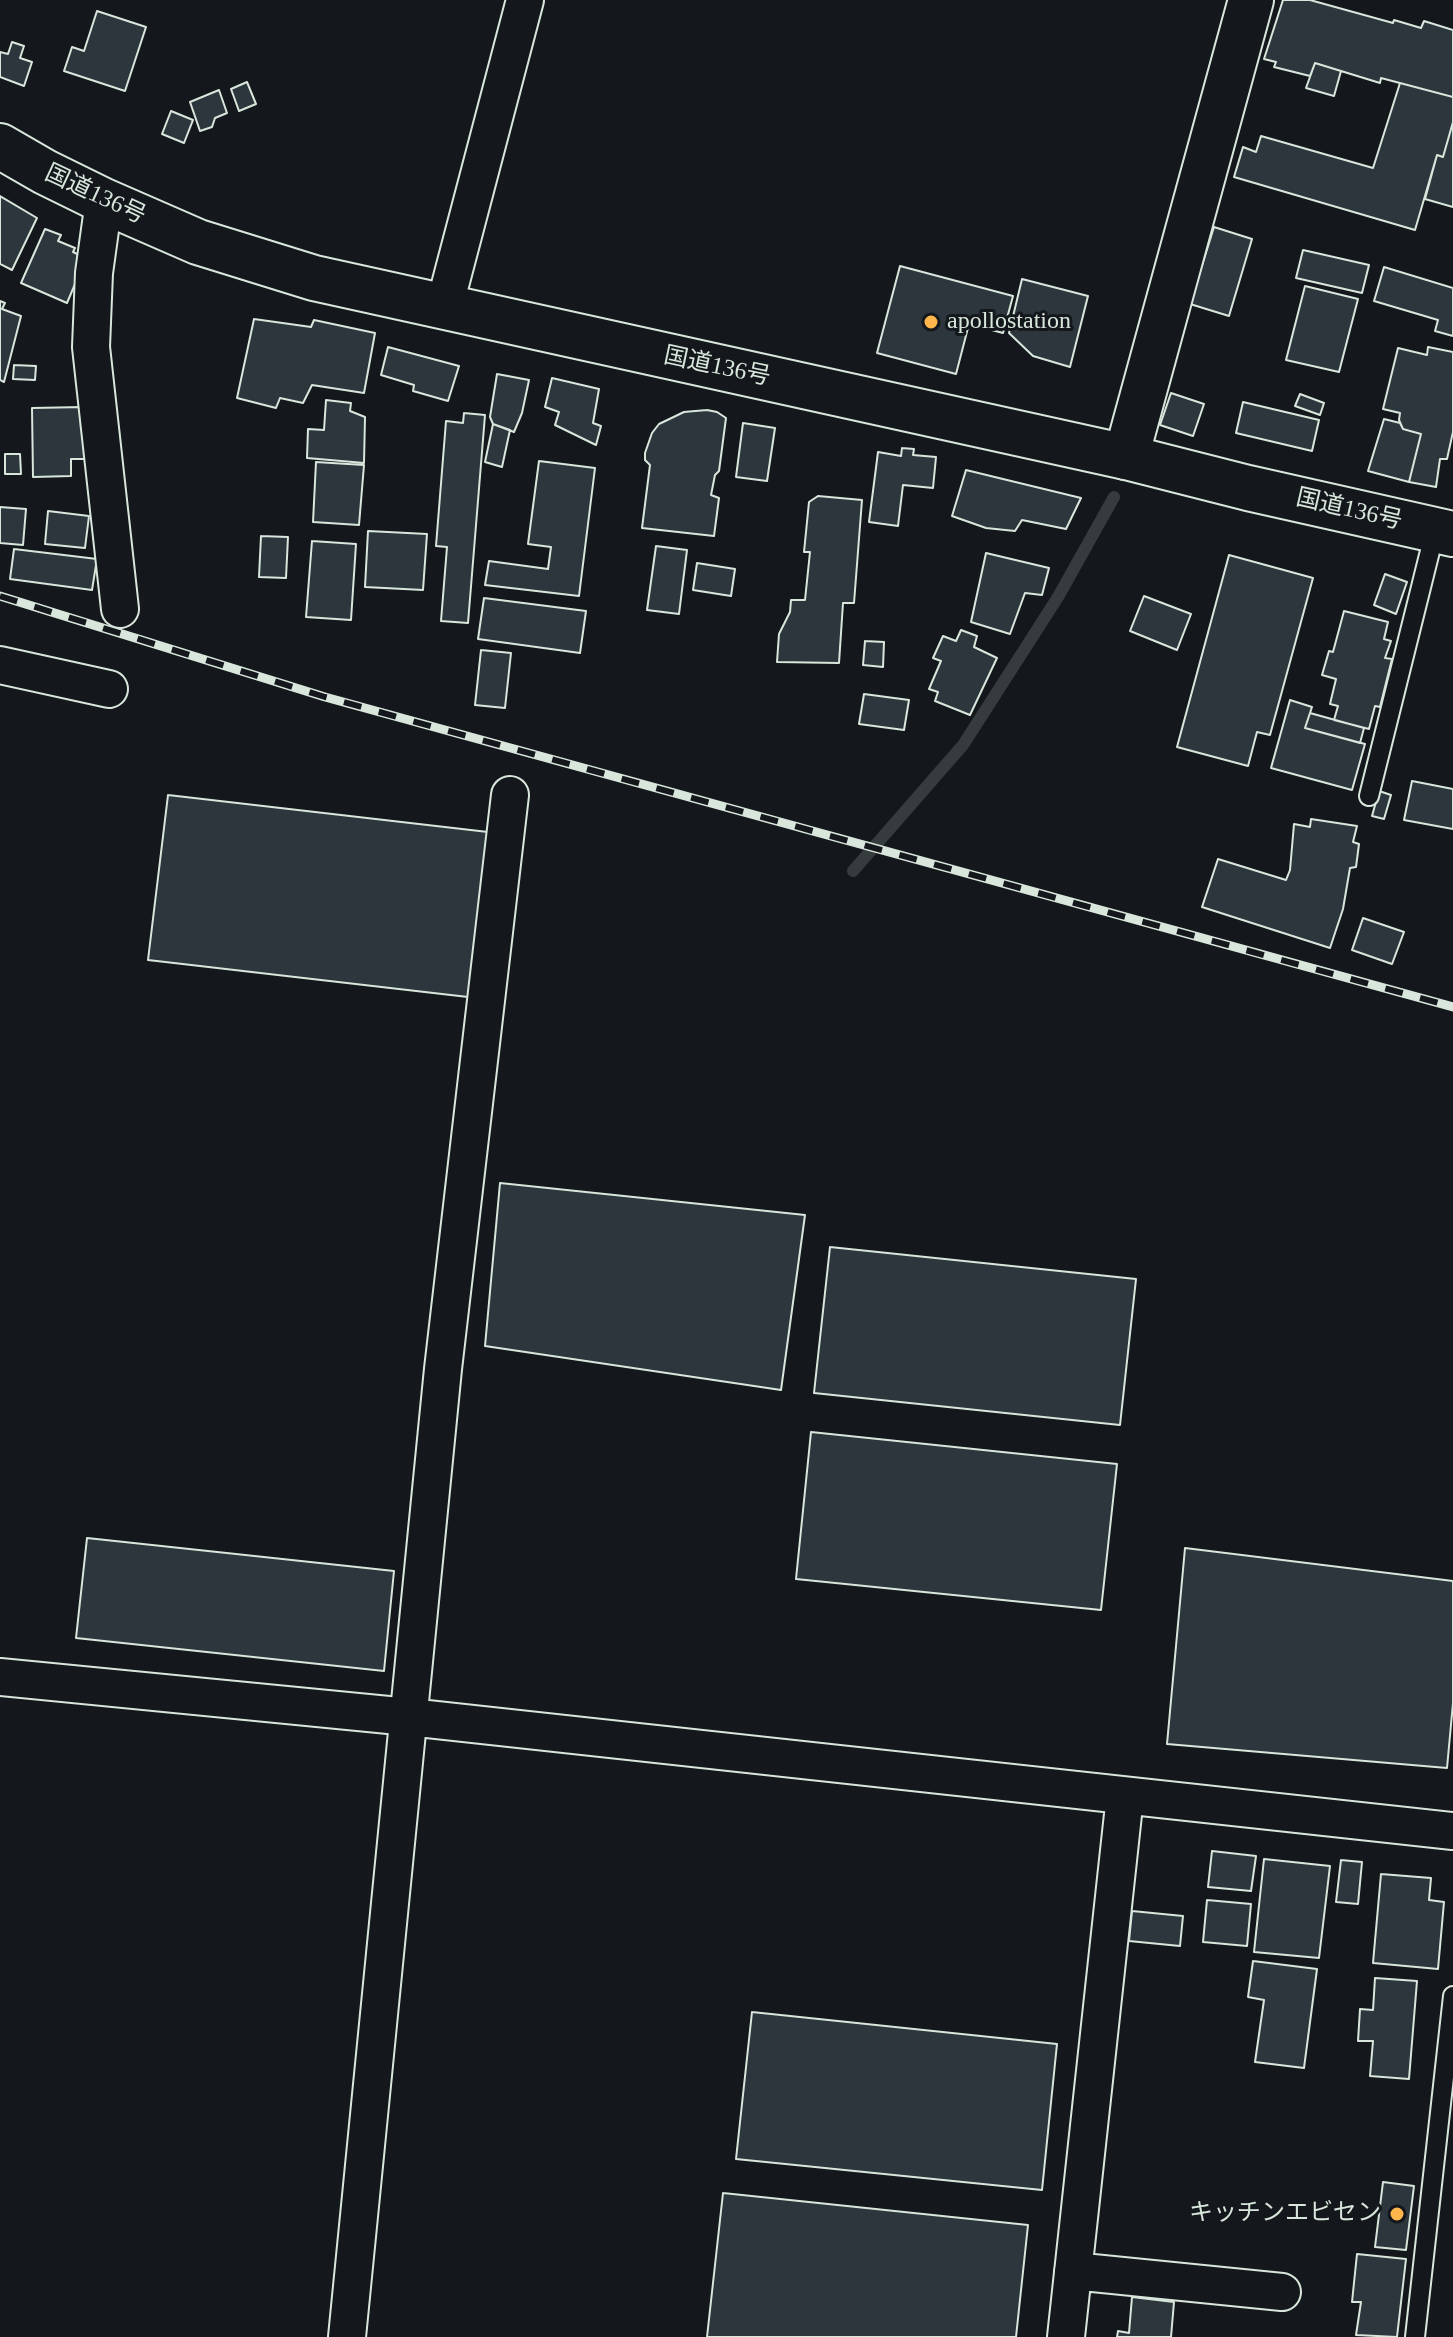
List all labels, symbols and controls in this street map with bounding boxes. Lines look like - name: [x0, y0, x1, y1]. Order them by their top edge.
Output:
- street label: 国道136号: [40, 159, 150, 231]
- place label: apollostation: [947, 308, 1071, 336]
- marker: apollostation: [922, 313, 940, 331]
- street label: 国道136号: [661, 342, 773, 392]
- street label: 国道136号: [1293, 484, 1405, 536]
- place label: キッチンエビセン: [1189, 2200, 1381, 2228]
- marker: キッチンエビセン: [1388, 2205, 1406, 2223]

